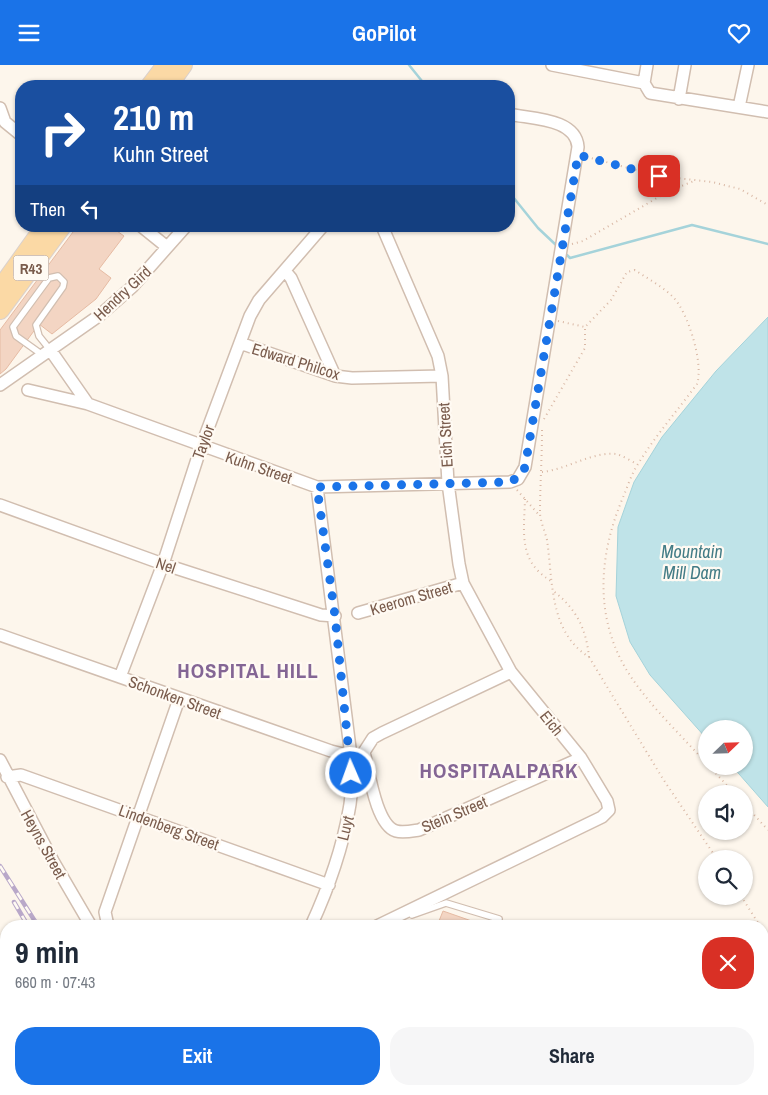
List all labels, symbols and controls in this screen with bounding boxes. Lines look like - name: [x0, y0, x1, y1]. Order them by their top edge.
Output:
- text: GoPilot: [352, 18, 416, 48]
- icon: menu: [15, 19, 43, 47]
- icon: heart: [725, 19, 753, 47]
- text: 210 m: [113, 94, 194, 141]
- icon: right: [30, 100, 95, 165]
- text: Kuhn Street: [113, 139, 208, 169]
- pin: [638, 155, 680, 197]
- icon: arrive: [645, 162, 673, 190]
- icon: left: [76, 195, 104, 223]
- text: Then: [30, 196, 66, 222]
- road number: R43: [14, 255, 48, 281]
- street label: Hendry Gird: [88, 261, 156, 325]
- street label: Edward Philcox: [249, 337, 343, 385]
- street label: Eich Street: [432, 402, 458, 468]
- street label: Taylor: [187, 421, 220, 462]
- street label: Kuhn Street: [223, 445, 296, 489]
- water label: Mountain Mill Dam: [661, 539, 723, 585]
- street label: Nel: [153, 551, 179, 579]
- street label: Keerom Street: [367, 576, 455, 620]
- district label: HOSPITAL HILL: [177, 656, 319, 685]
- street label: Schonken Street: [126, 670, 225, 724]
- street label: Eich: [535, 706, 569, 740]
- north arrow: [698, 720, 752, 775]
- map controls: [698, 720, 753, 905]
- position arrow: [324, 746, 376, 798]
- district label: HOSPITAALPARK: [420, 756, 578, 785]
- button: sound: [698, 785, 753, 840]
- street label: Stein Street: [418, 790, 491, 838]
- street label: Lindenberg Street: [116, 799, 222, 855]
- street label: Heyns Street: [16, 805, 72, 883]
- street label: Luyt: [331, 813, 359, 843]
- button: search: [698, 850, 753, 905]
- text: 9 min: [15, 932, 79, 972]
- button: close: [702, 937, 754, 989]
- text: 660 m · 07:43: [15, 971, 95, 993]
- button: Exit: [15, 1027, 380, 1085]
- button: Share: [390, 1027, 754, 1085]

